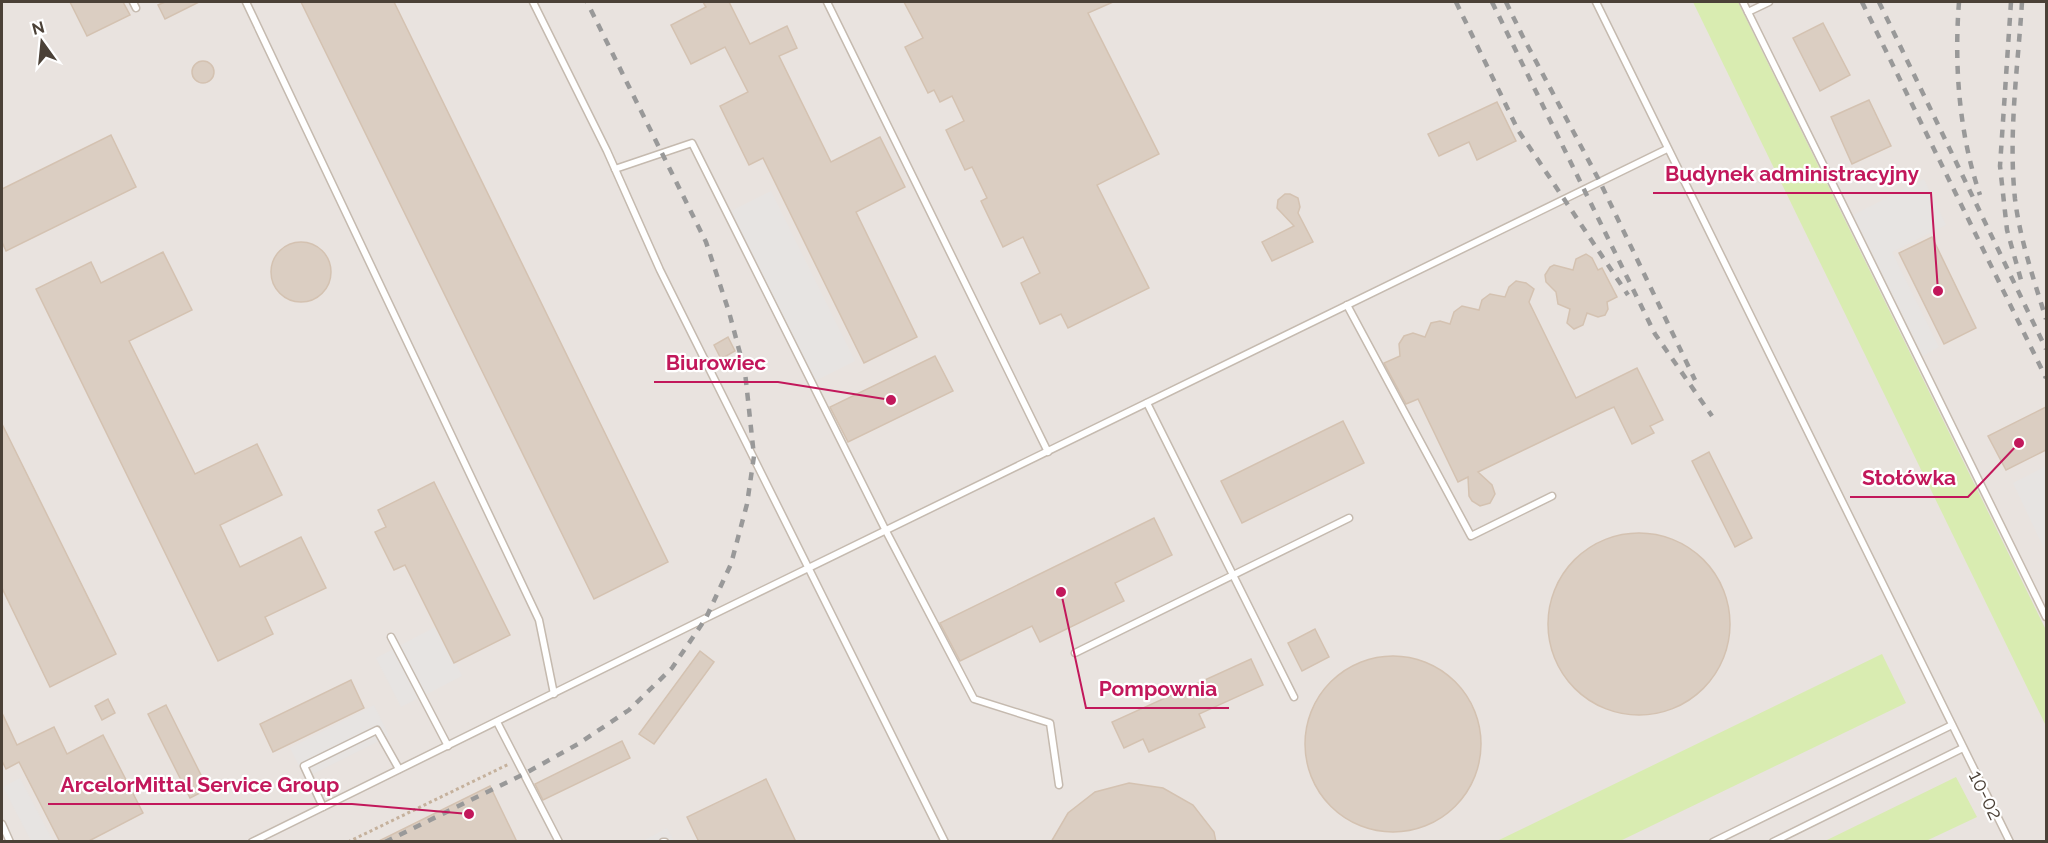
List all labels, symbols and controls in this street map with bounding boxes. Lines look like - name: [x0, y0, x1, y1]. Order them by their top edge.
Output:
- north arrow: [12, 12, 72, 72]
- text: N: [30, 17, 47, 39]
- callout: Budynek administracyjny: [1653, 154, 1931, 193]
- text: Budynek administracyjny: [1665, 161, 1919, 186]
- callout: Biurowiec: [654, 343, 778, 382]
- text: Biurowiec: [666, 350, 766, 375]
- callout: Stołówka: [1850, 458, 1968, 497]
- text: Stołówka: [1862, 465, 1956, 490]
- callout: Pompownia: [1086, 669, 1229, 708]
- text: Pompownia: [1099, 676, 1217, 701]
- callout: ArcelorMittal Service Group: [48, 765, 352, 804]
- street label: 10-02: [1964, 766, 2008, 824]
- text: ArcelorMittal Service Group: [61, 772, 339, 797]

